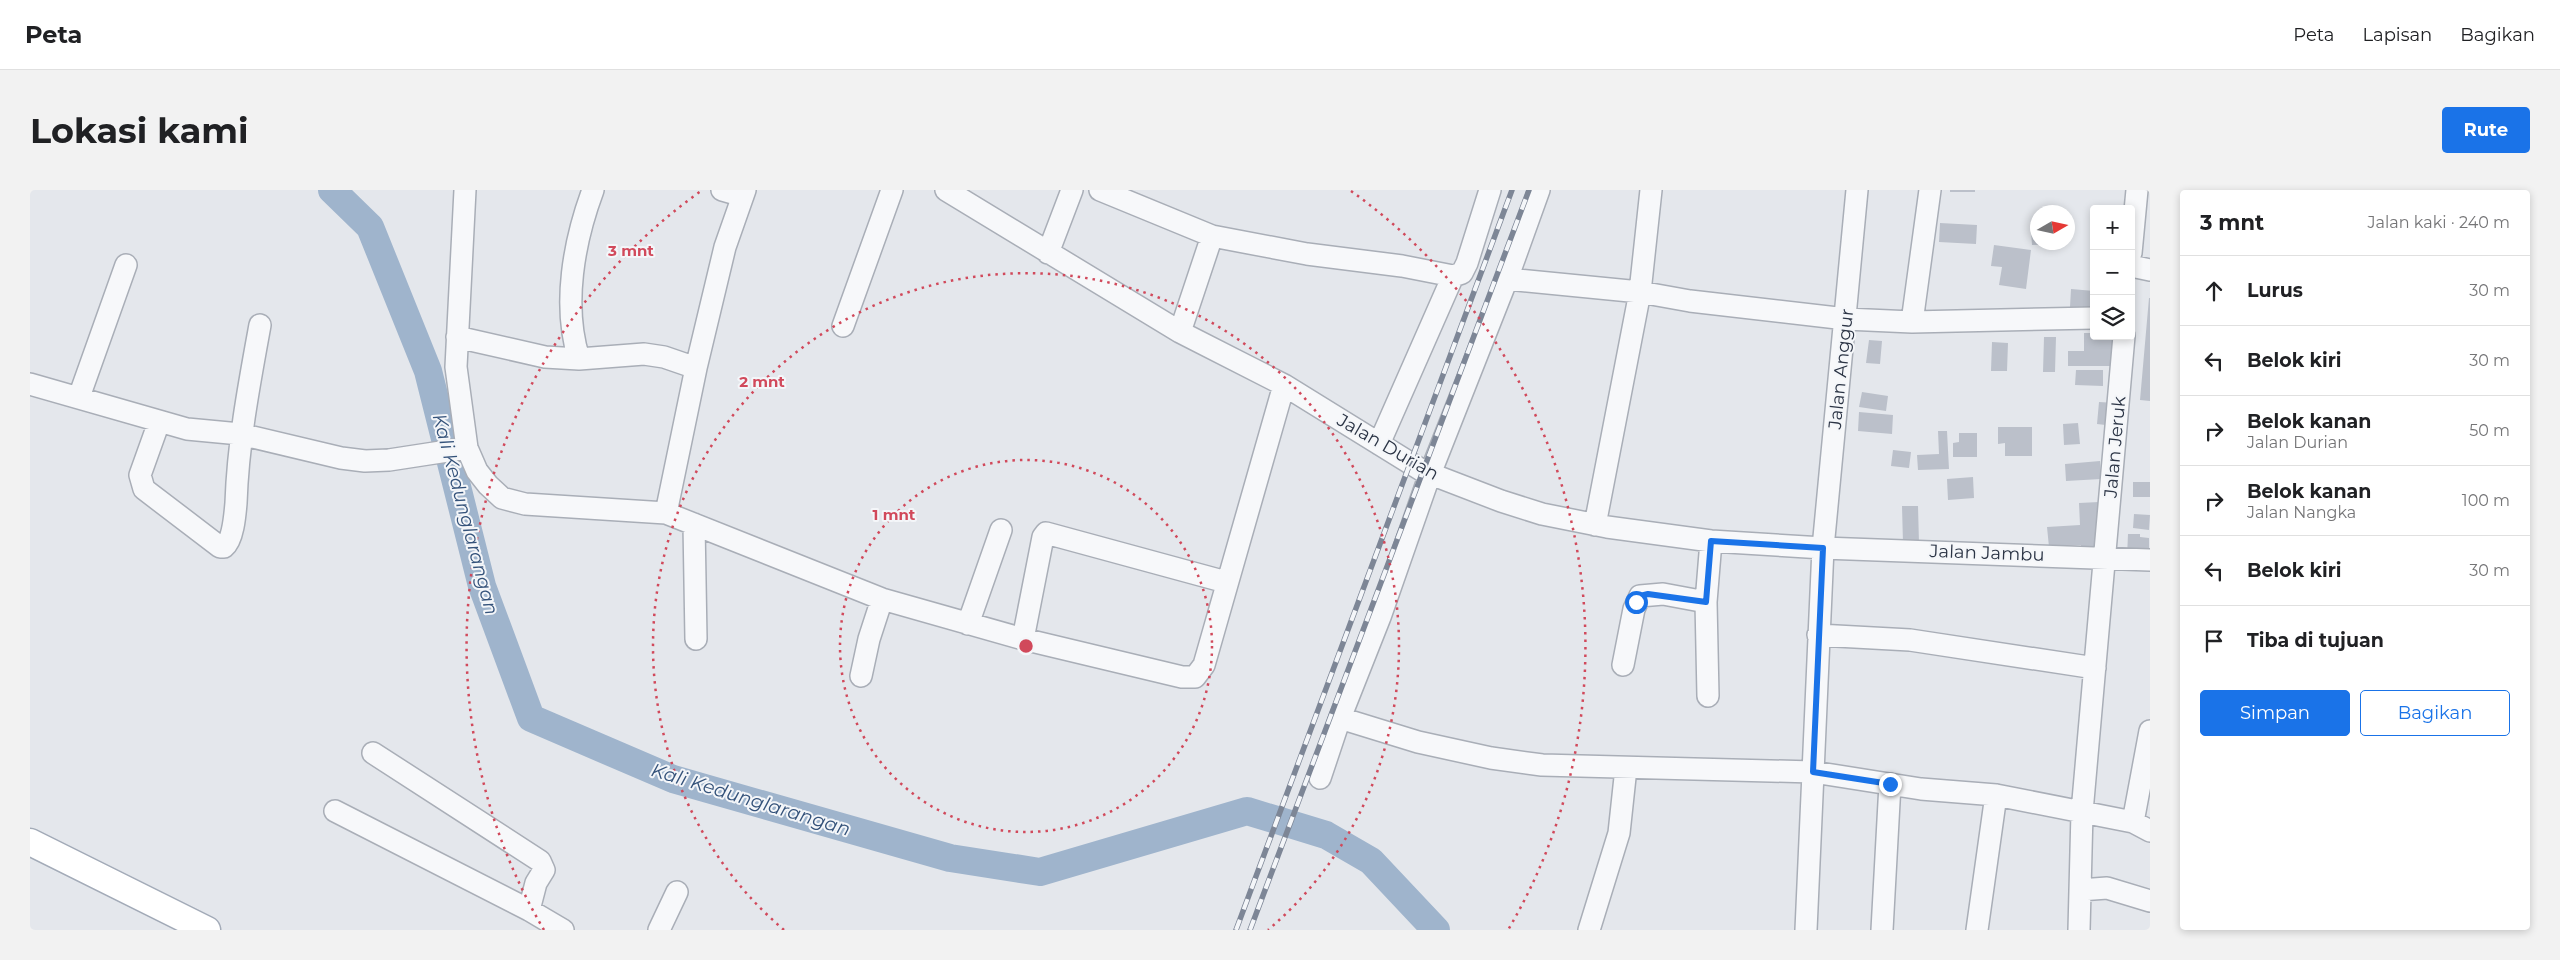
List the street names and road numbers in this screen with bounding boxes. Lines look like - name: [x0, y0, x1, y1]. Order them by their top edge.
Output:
- street label: Jalan Anggur: [1824, 308, 1858, 431]
- street label: Jalan Jeruk: [2100, 395, 2130, 500]
- street label: Jalan Durian: [1332, 409, 1443, 485]
- street label: Jalan Jambu: [1928, 540, 2045, 566]

